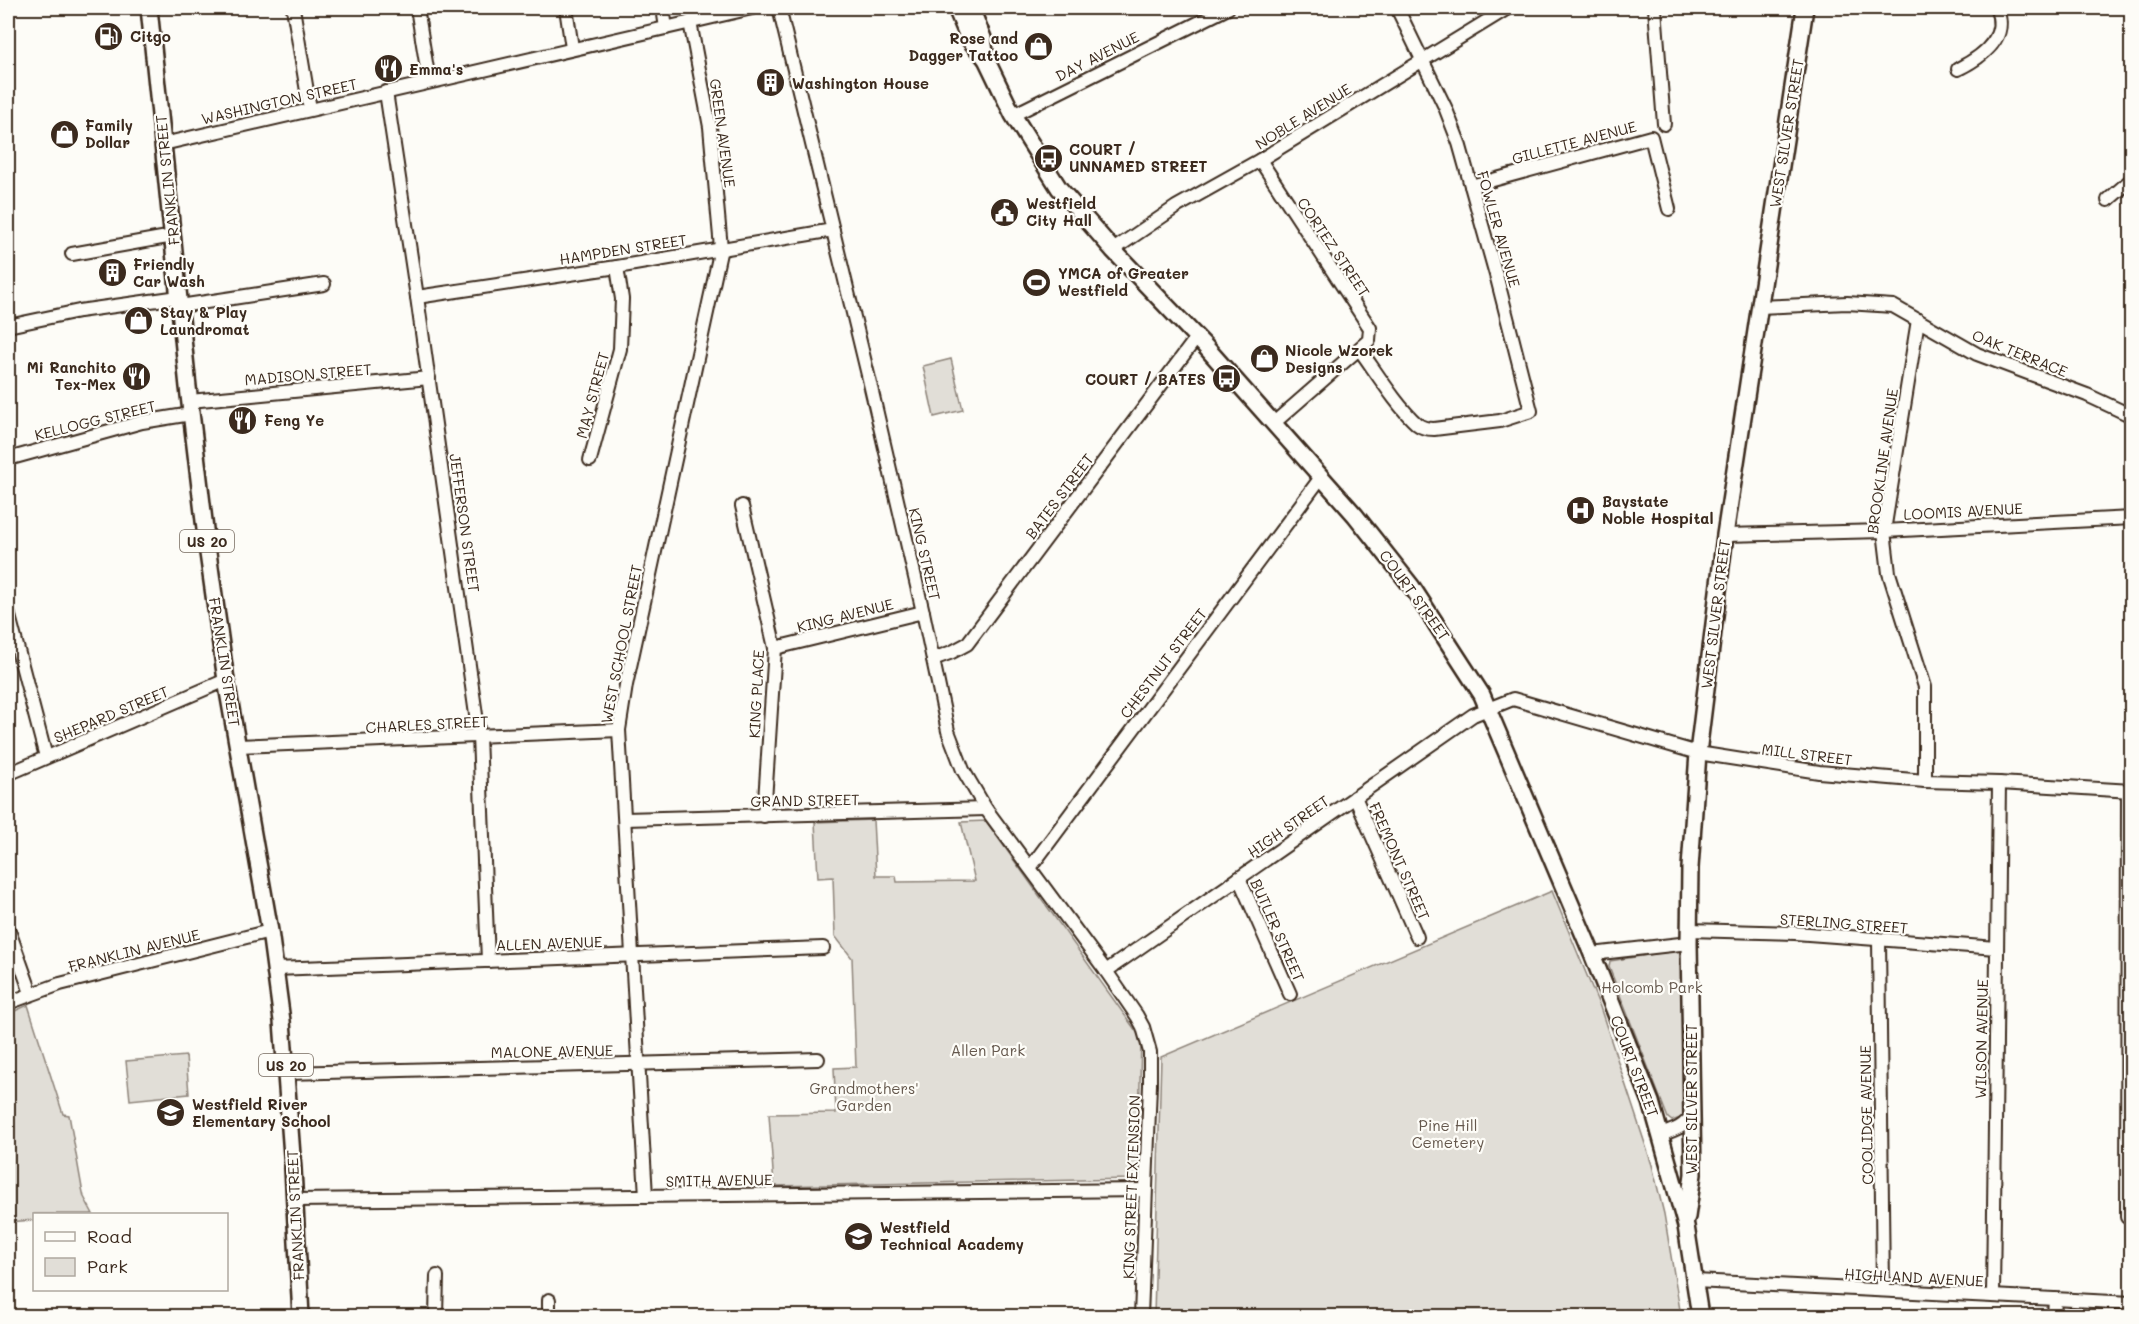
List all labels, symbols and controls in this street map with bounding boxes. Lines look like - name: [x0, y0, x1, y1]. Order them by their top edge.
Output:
- fuel station icon: Citgo: [93, 20, 125, 52]
- place label: Citgo: [130, 26, 171, 46]
- street label: DAY AVENUE: [1052, 26, 1143, 86]
- place label: Rose and Dagger Tattoo: [908, 28, 1019, 65]
- shop icon: Rose and Dagger Tattoo: [1023, 31, 1055, 63]
- restaurant icon: Emma's: [372, 53, 404, 85]
- street label: WEST SILVER STREET: [1764, 57, 1808, 209]
- place label: Emma's: [409, 59, 463, 79]
- building icon: Washington House: [755, 67, 787, 99]
- street label: WASHINGTON STREET: [199, 73, 359, 129]
- place label: Washington House: [792, 73, 929, 93]
- street label: GREEN AVENUE: [705, 77, 741, 189]
- street label: NOBLE AVENUE: [1251, 78, 1355, 154]
- street label: FRANKLIN STREET: [150, 114, 184, 246]
- place label: Family Dollar: [85, 115, 133, 152]
- street label: GILLETTE AVENUE: [1509, 116, 1639, 168]
- shop icon: Family Dollar: [48, 118, 80, 150]
- place label: COURT / UNNAMED STREET: [1069, 139, 1208, 176]
- bus stop icon: COURT / UNNAMED STREET: [1032, 142, 1064, 174]
- street label: FOWLER AVENUE: [1473, 168, 1525, 290]
- place label: Westfield City Hall: [1026, 193, 1096, 230]
- street label: CORTEZ STREET: [1293, 193, 1375, 301]
- public building icon: Westfield City Hall: [989, 196, 1021, 228]
- street label: HAMPDEN STREET: [558, 229, 688, 269]
- place label: Friendly Car Wash: [133, 254, 205, 291]
- building icon: Friendly Car Wash: [96, 257, 128, 289]
- place label: YMCA of Greater Westfield: [1058, 263, 1189, 300]
- sports icon: YMCA of Greater Westfield: [1021, 266, 1053, 298]
- place label: Stay & Play Laundromat: [160, 302, 250, 339]
- shop icon: Stay & Play Laundromat: [123, 305, 155, 337]
- street label: OAK TERRACE: [1969, 325, 2071, 381]
- place label: Nicole Wzorek Designs: [1285, 340, 1393, 377]
- shop icon: Nicole Wzorek Designs: [1248, 343, 1280, 375]
- street label: MAY STREET: [571, 349, 613, 441]
- place label: Mi Ranchito Tex-Mex: [27, 357, 116, 394]
- street label: MADISON STREET: [244, 358, 372, 390]
- restaurant icon: Mi Ranchito Tex-Mex: [121, 360, 153, 392]
- bus stop icon: COURT / BATES: [1211, 363, 1243, 395]
- place label: COURT / BATES: [1085, 369, 1206, 389]
- street label: BROOKLINE AVENUE: [1862, 387, 1902, 535]
- street label: KELLOGG STREET: [32, 395, 158, 445]
- restaurant icon: Feng Ye: [227, 404, 259, 436]
- place label: Feng Ye: [264, 410, 324, 430]
- street label: BATES STREET: [1020, 449, 1098, 543]
- street label: JEFFERSON STREET: [445, 452, 485, 594]
- place label: Baystate Noble Hospital: [1602, 491, 1714, 528]
- hospital icon: Baystate Noble Hospital: [1565, 494, 1597, 526]
- street label: LOOMIS AVENUE: [1903, 498, 2024, 524]
- street label: KING STREET: [905, 506, 945, 602]
- road number: US 20: [180, 530, 234, 552]
- street label: WEST SILVER STREET: [1696, 538, 1734, 690]
- street label: COURT STREET: [1375, 546, 1455, 644]
- street label: WEST SCHOOL STREET: [596, 563, 646, 725]
- street label: KING AVENUE: [795, 593, 896, 637]
- street label: FRANKLIN STREET: [205, 596, 245, 728]
- street label: CHESTNUT STREET: [1115, 604, 1211, 722]
- street label: KING PLACE: [744, 649, 768, 739]
- street label: SHEPARD STREET: [51, 681, 171, 747]
- street label: CHARLES STREET: [365, 711, 489, 737]
- street label: MILL STREET: [1761, 739, 1853, 769]
- street label: GRAND STREET: [750, 789, 860, 811]
- street label: HIGH STREET: [1243, 790, 1333, 862]
- street label: FREMONT STREET: [1365, 799, 1435, 923]
- street label: BUTLER STREET: [1246, 875, 1310, 985]
- street label: STERLING STREET: [1779, 909, 1909, 937]
- street label: FRANKLIN AVENUE: [66, 924, 202, 976]
- street label: ALLEN AVENUE: [495, 931, 603, 955]
- park label: Holcomb Park: [1601, 977, 1703, 997]
- street label: WILSON AVENUE: [1970, 979, 1992, 1099]
- street label: COURT STREET: [1606, 1012, 1664, 1120]
- street label: WEST SILVER STREET: [1681, 1024, 1701, 1174]
- street label: MALONE AVENUE: [491, 1040, 614, 1062]
- park label: Allen Park: [951, 1040, 1025, 1060]
- street label: COOLIDGE AVENUE: [1855, 1045, 1877, 1185]
- road number: US 20: [259, 1054, 313, 1076]
- park label: Grandmothers' Garden: [809, 1078, 919, 1115]
- place label: Westfield River Elementary School: [192, 1094, 331, 1131]
- street label: KING STREET EXTENSION: [1118, 1095, 1144, 1279]
- school or university icon: Westfield River Elementary School: [155, 1097, 187, 1129]
- park label: Pine Hill Cemetery: [1412, 1115, 1484, 1152]
- street label: FRANKLIN STREET: [282, 1149, 308, 1281]
- street label: SMITH AVENUE: [665, 1169, 773, 1191]
- legend: [33, 1213, 228, 1291]
- place label: Westfield Technical Academy: [880, 1217, 1024, 1254]
- school or university icon: Westfield Technical Academy: [843, 1220, 875, 1252]
- text: Road: [87, 1224, 132, 1248]
- text: Park: [87, 1254, 128, 1278]
- street label: HIGHLAND AVENUE: [1844, 1263, 1985, 1291]

